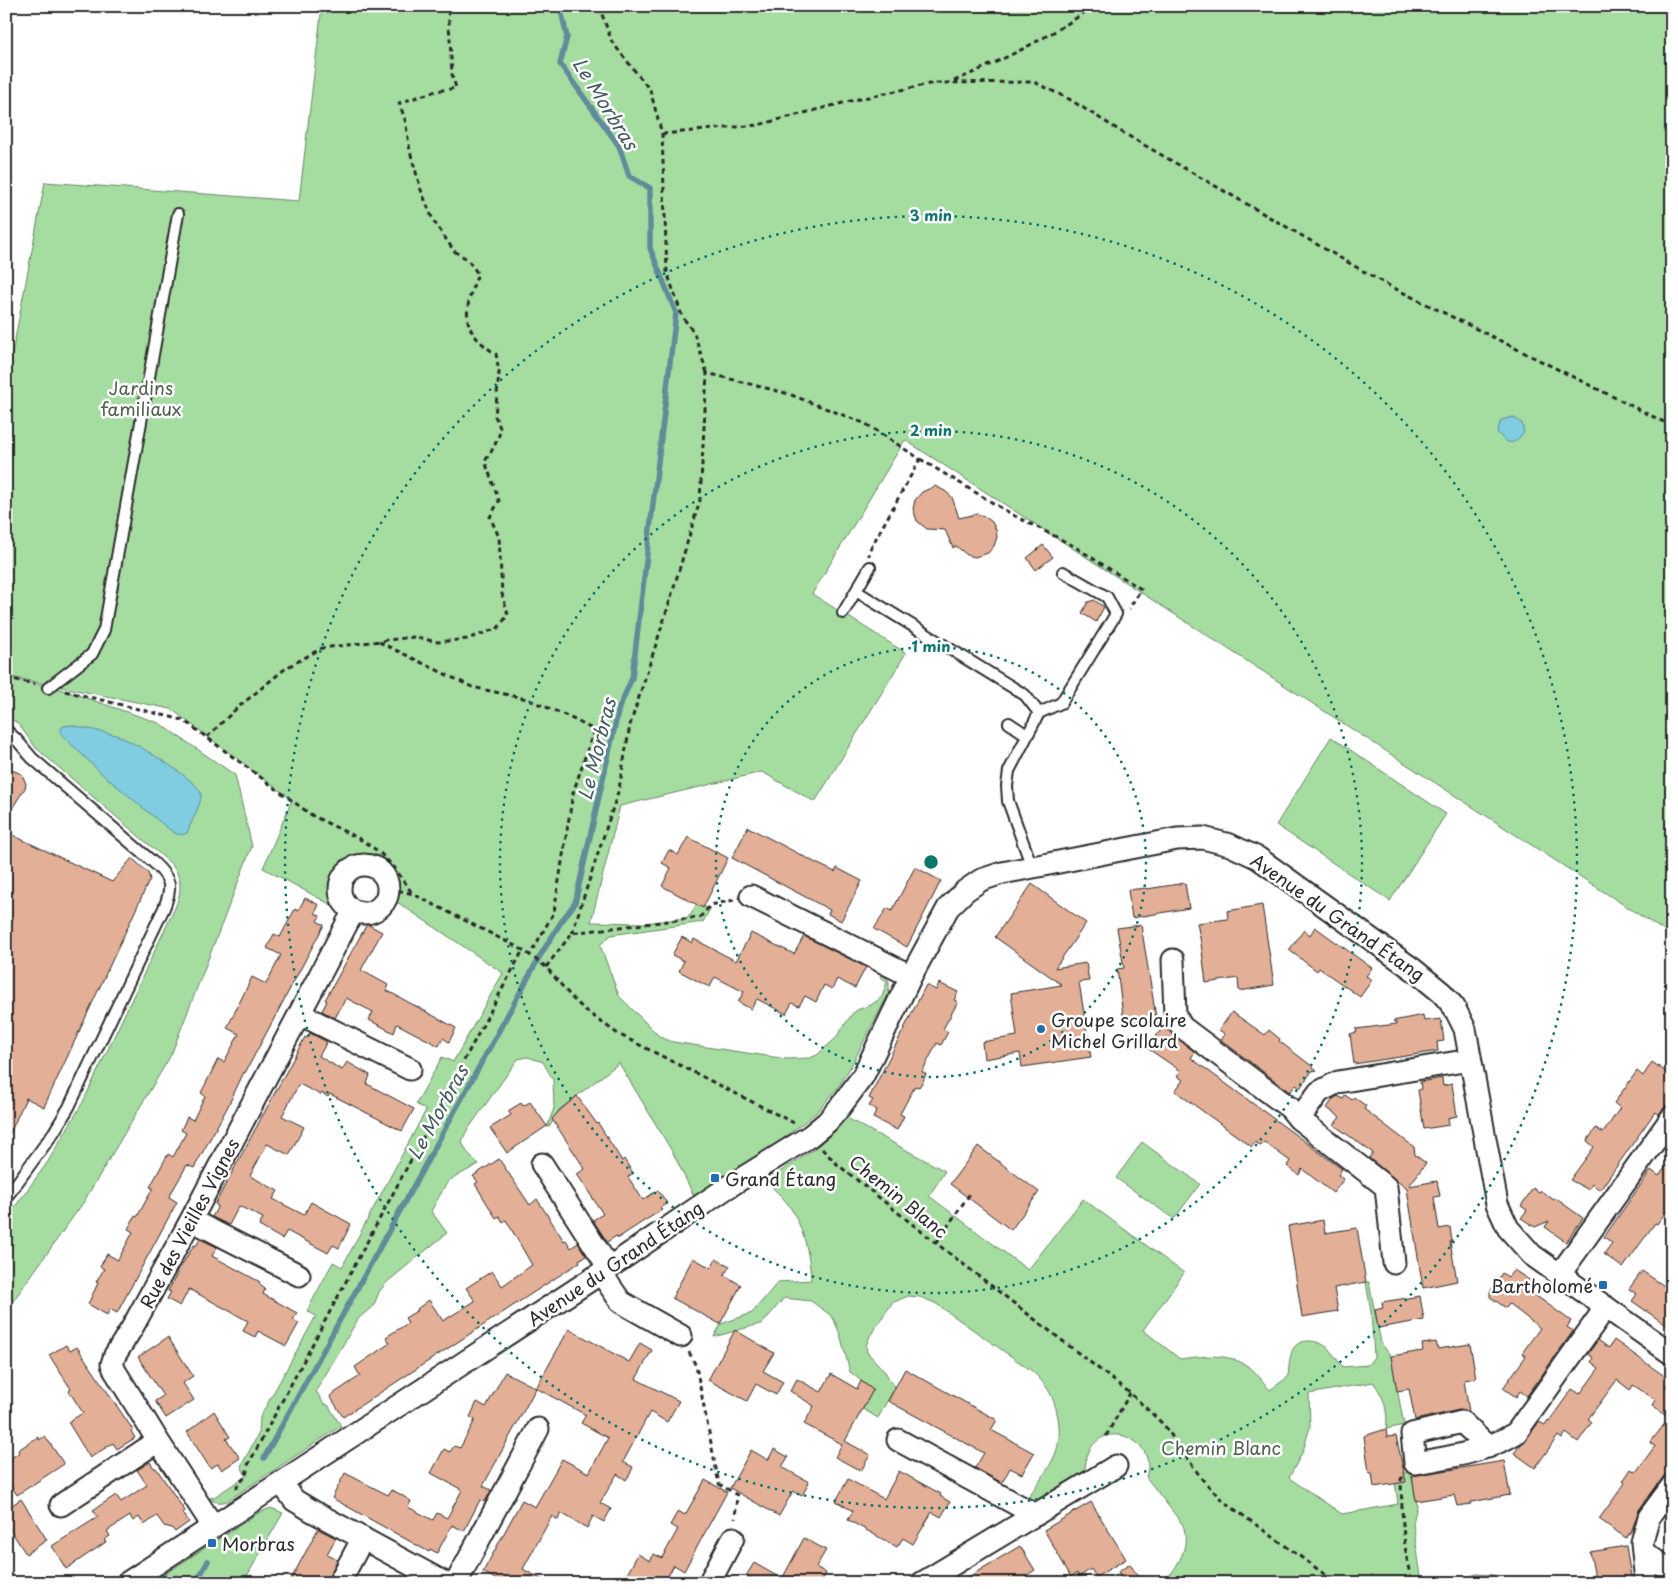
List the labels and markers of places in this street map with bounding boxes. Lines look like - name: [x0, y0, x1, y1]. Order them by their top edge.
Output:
- centre of rings: [922, 853, 940, 871]
- place label: Groupe scolaire Michel Grillard: [1051, 1006, 1187, 1054]
- marker: Groupe scolaire Michel Grillard: [1035, 1023, 1047, 1035]
- place label: Grand Étang: [725, 1165, 836, 1192]
- marker: Grand Étang: [709, 1172, 721, 1184]
- place label: Bartholomé: [1490, 1272, 1593, 1299]
- marker: Bartholomé: [1597, 1279, 1609, 1291]
- place label: Morbras: [222, 1530, 295, 1557]
- marker: Morbras: [206, 1537, 218, 1549]

